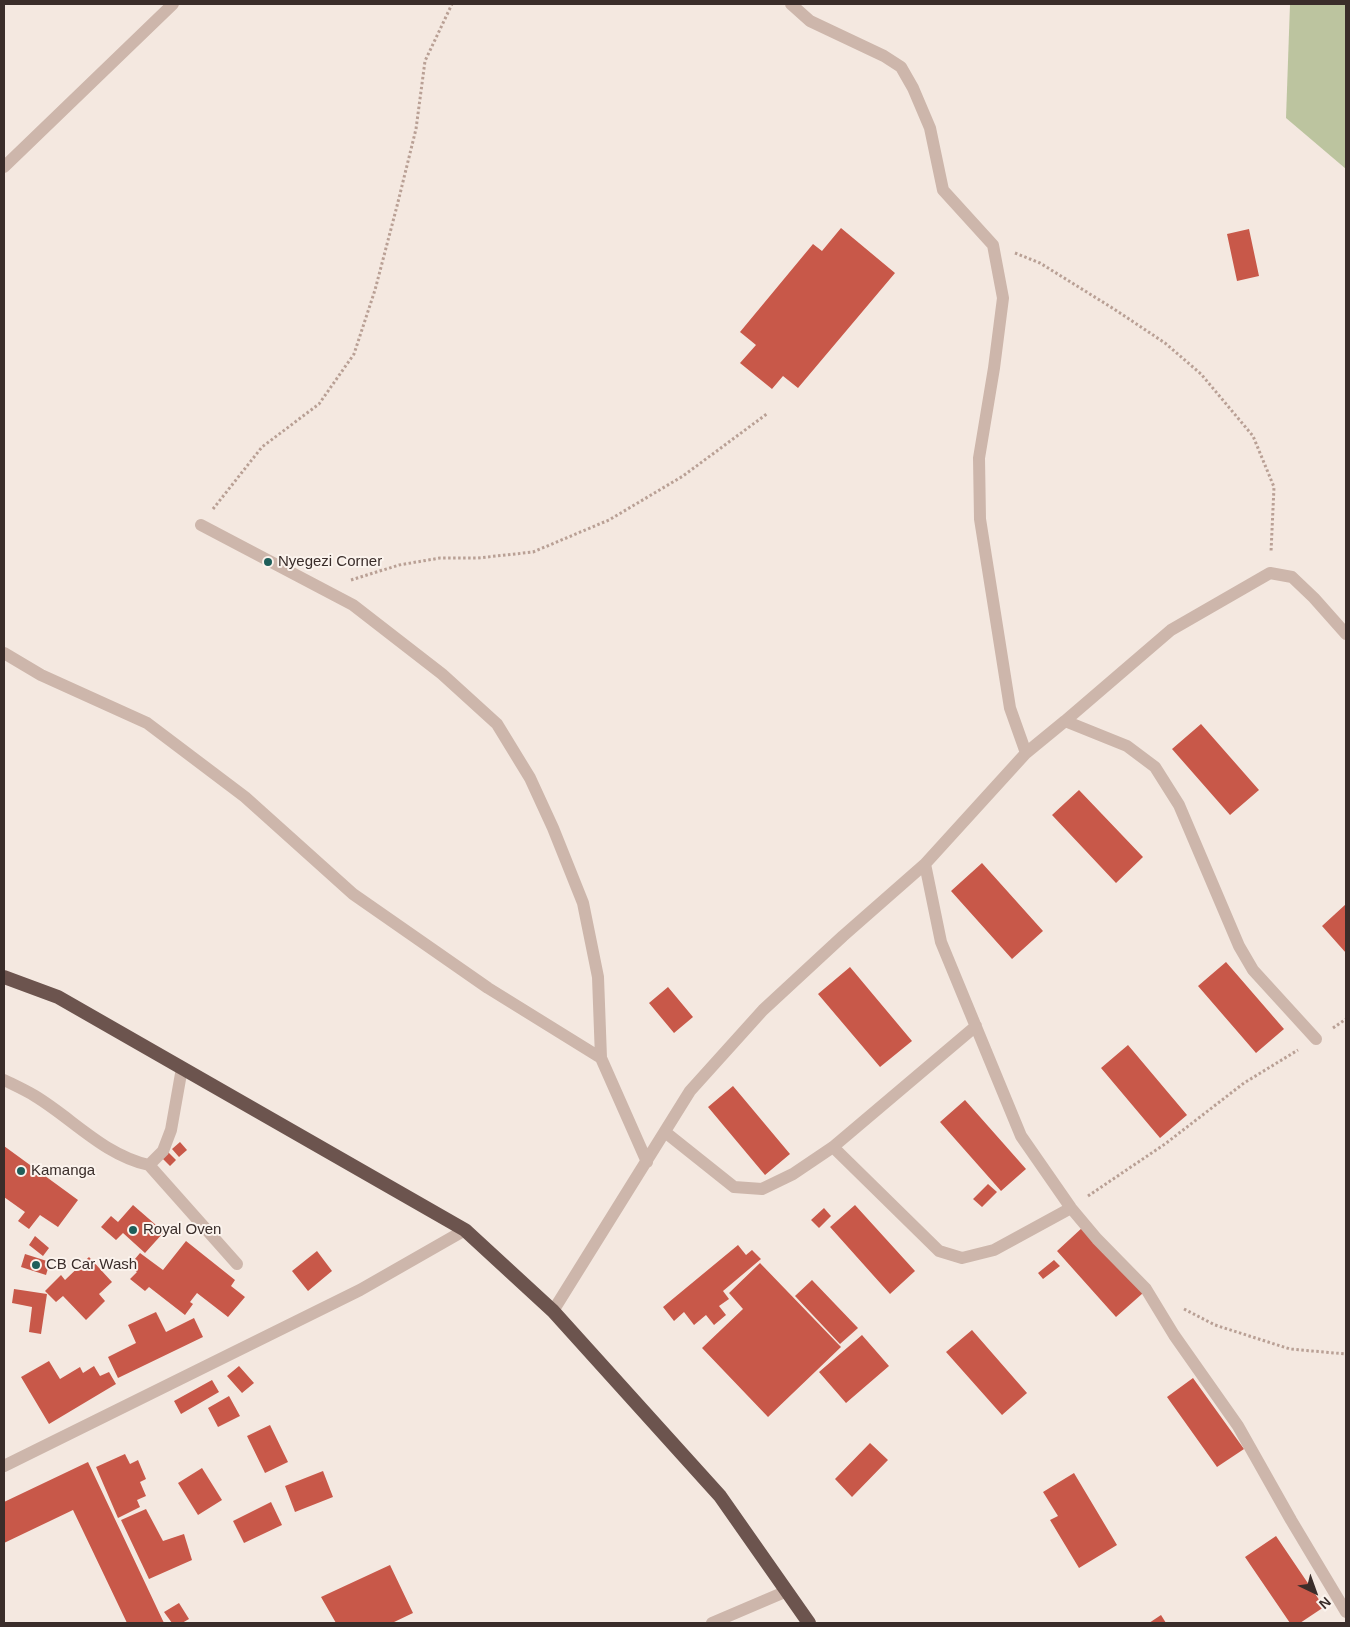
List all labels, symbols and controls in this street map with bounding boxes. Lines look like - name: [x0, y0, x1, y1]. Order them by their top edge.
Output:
- place label: Nyegezi Corner: [278, 553, 382, 571]
- marker: Nyegezi Corner: [262, 556, 274, 568]
- place label: Kamanga: [31, 1162, 95, 1180]
- marker: Kamanga: [15, 1165, 27, 1177]
- place label: Royal Oven: [143, 1221, 221, 1239]
- marker: Royal Oven: [127, 1224, 139, 1236]
- place label: CB Car Wash: [46, 1256, 137, 1274]
- marker: CB Car Wash: [30, 1259, 42, 1271]
- north arrow: [1290, 1567, 1340, 1617]
- text: N: [1316, 1594, 1334, 1612]

